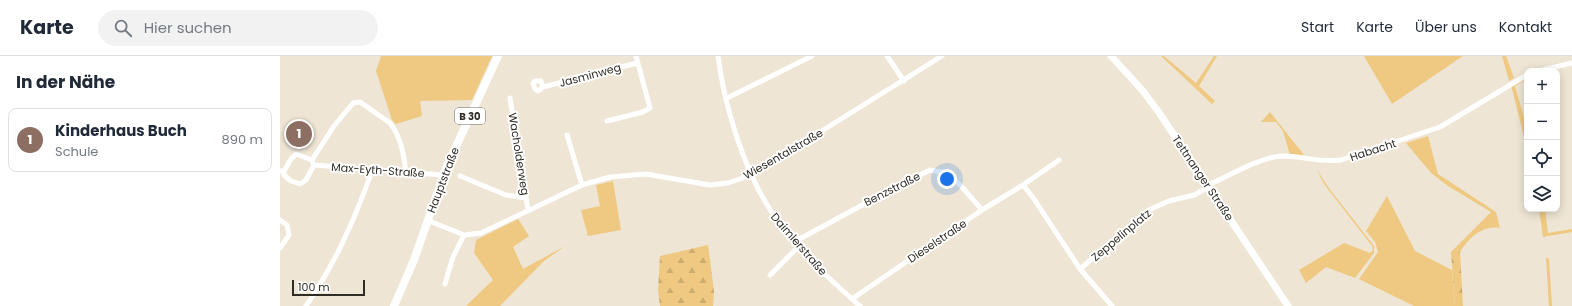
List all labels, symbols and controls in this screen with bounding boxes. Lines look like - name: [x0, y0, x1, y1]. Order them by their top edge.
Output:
- search box: [98, 10, 378, 46]
- text: Karte: [20, 14, 74, 41]
- icon: search: [112, 17, 134, 39]
- text: Hier suchen: [144, 17, 232, 38]
- text: Start: [1301, 17, 1334, 37]
- text: Karte: [1356, 17, 1393, 37]
- text: Über uns: [1415, 17, 1477, 37]
- text: Kontakt: [1499, 17, 1552, 37]
- street label: Jasminweg: [557, 59, 623, 91]
- map controls: [1524, 68, 1560, 212]
- button: +: [1524, 68, 1560, 104]
- text: In der Nähe: [16, 70, 115, 94]
- button: −: [1524, 104, 1560, 140]
- road number: B 30: [455, 108, 485, 124]
- street label: Wacholderweg: [505, 112, 533, 196]
- pin: 1: [286, 119, 312, 149]
- text: Kinderhaus Buch: [55, 120, 187, 141]
- street label: Wiesentalstraße: [740, 125, 826, 183]
- text: 1: [28, 130, 32, 149]
- text: 890 m: [222, 130, 263, 149]
- street label: Tettnanger Straße: [1168, 132, 1238, 224]
- street label: Habacht: [1348, 135, 1398, 165]
- button: locate: [1524, 140, 1560, 176]
- text: Schule: [55, 142, 98, 161]
- street label: Hauptstraße: [423, 145, 463, 215]
- street label: Max-Eyth-Straße: [331, 159, 425, 181]
- street label: Benzstraße: [861, 168, 923, 210]
- your location: [937, 169, 957, 189]
- button: layers: [1524, 176, 1560, 212]
- street label: Zeppelinplatz: [1088, 205, 1154, 265]
- street label: Daimlerstraße: [767, 209, 831, 279]
- street label: Dieselstraße: [904, 215, 970, 267]
- scale bar: [292, 278, 365, 297]
- text: 100 m: [298, 279, 330, 295]

